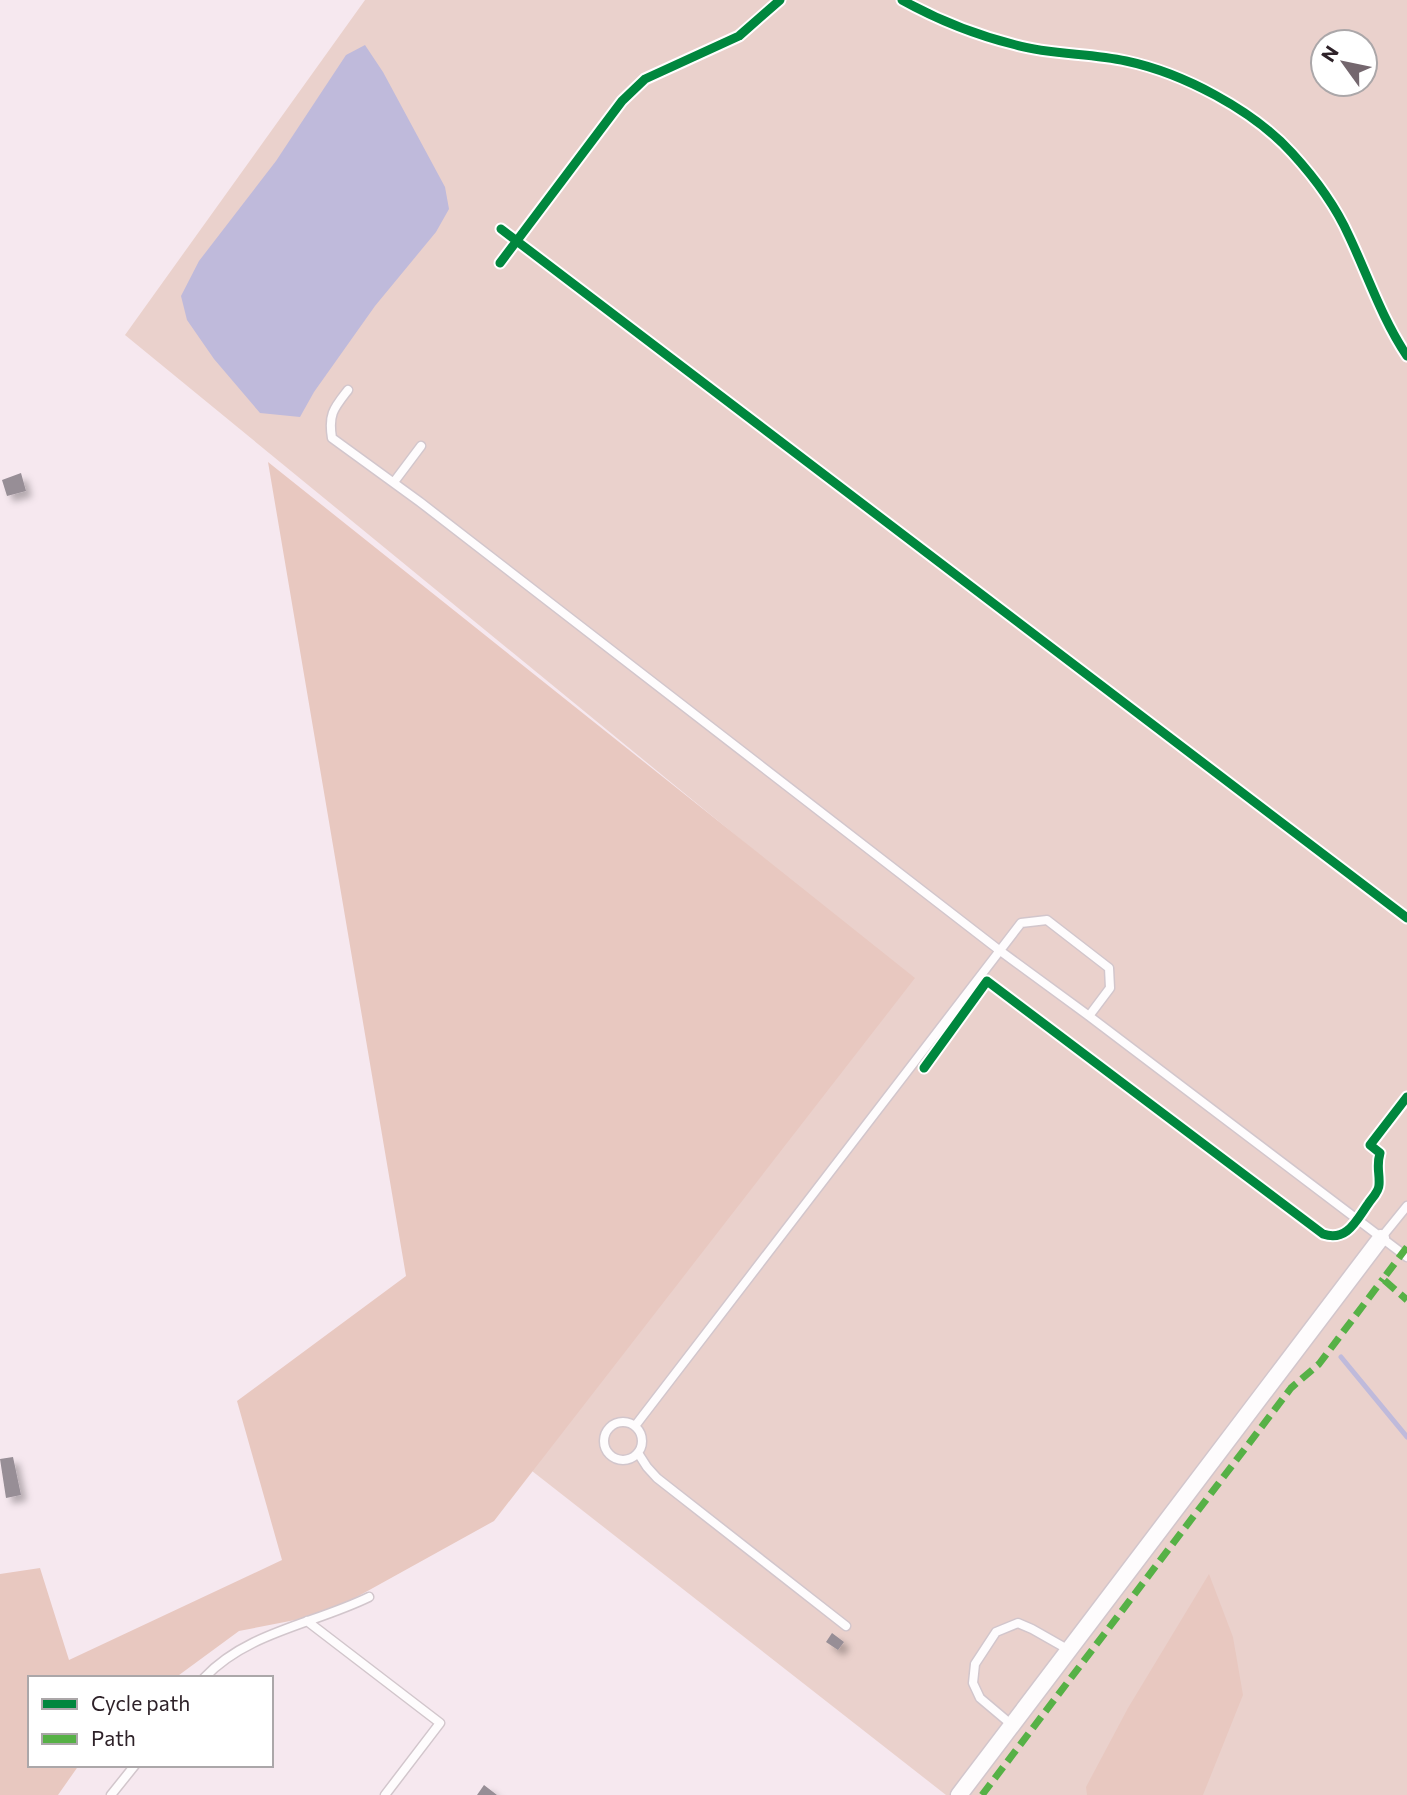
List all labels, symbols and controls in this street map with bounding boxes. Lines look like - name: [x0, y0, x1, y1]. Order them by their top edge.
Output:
- north arrow: [1309, 28, 1379, 98]
- text: N: [1316, 41, 1343, 66]
- legend: [28, 1676, 273, 1767]
- text: Cycle path: [91, 1690, 190, 1715]
- text: Path: [91, 1725, 136, 1750]

